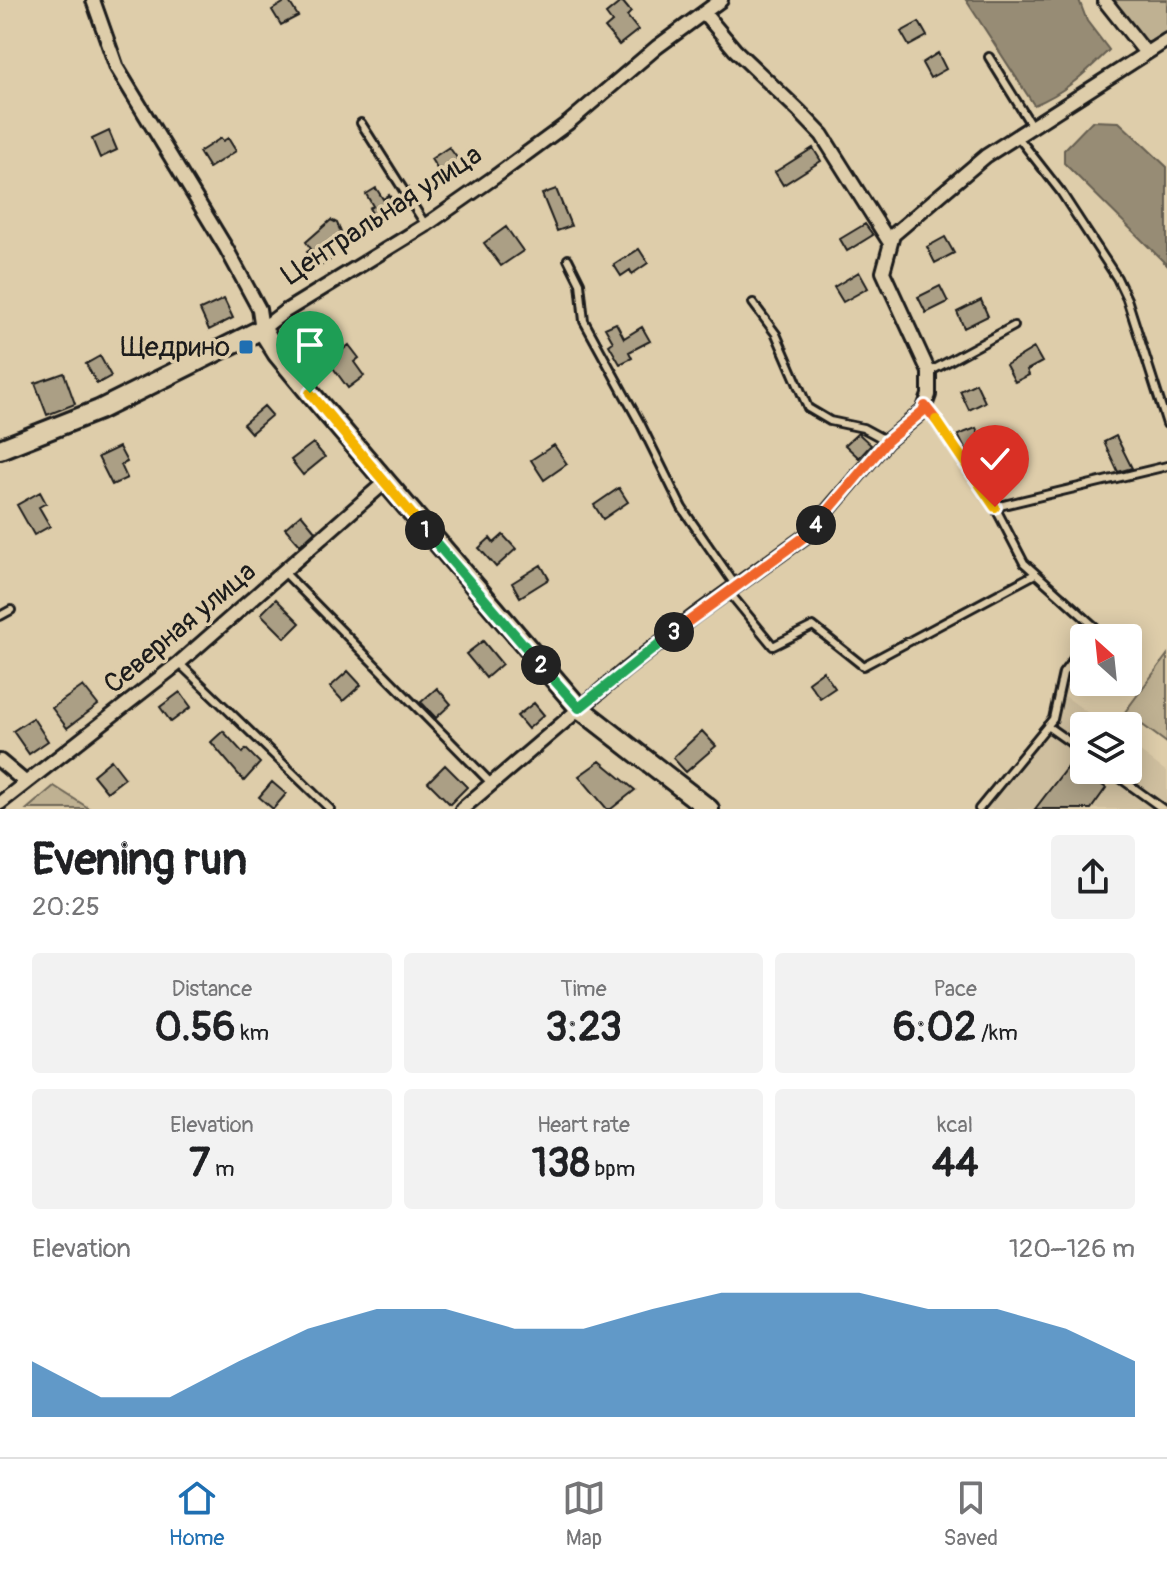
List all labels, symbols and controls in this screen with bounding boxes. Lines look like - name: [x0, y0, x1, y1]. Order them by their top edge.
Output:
- street label: Центральная улица: [275, 137, 489, 293]
- pin: [276, 311, 344, 393]
- icon: arrive: [288, 323, 332, 367]
- place label: Щедрино: [120, 330, 230, 365]
- marker: Щедрино: [237, 338, 255, 356]
- pin: [961, 425, 1029, 507]
- icon: check: [973, 437, 1017, 481]
- pin: 4: [796, 505, 836, 545]
- pin: 1: [405, 510, 445, 550]
- text: 4: [810, 511, 822, 539]
- text: 1: [421, 516, 429, 544]
- street label: Северная улица: [97, 554, 263, 702]
- pin: 3: [654, 612, 694, 652]
- text: 3: [668, 618, 680, 646]
- north arrow: [1070, 624, 1142, 696]
- map controls: [1070, 624, 1142, 784]
- pin: 2: [521, 645, 561, 685]
- text: 2: [535, 651, 547, 679]
- button: layers: [1070, 712, 1142, 784]
- text: Evening run: [32, 833, 247, 888]
- button: share: [1051, 835, 1135, 919]
- text: 20:25: [32, 891, 100, 923]
- text: Distance: [172, 975, 252, 1003]
- text: Time: [561, 975, 606, 1003]
- text: Pace: [933, 975, 977, 1003]
- text: 0.56: [155, 1003, 236, 1052]
- text: 3:23: [545, 1003, 622, 1052]
- text: 6:02: [893, 1003, 976, 1052]
- text: km: [236, 1019, 269, 1047]
- text: /km: [976, 1019, 1018, 1047]
- text: Elevation: [170, 1111, 254, 1139]
- text: Heart rate: [537, 1111, 630, 1139]
- text: kcal: [937, 1111, 973, 1139]
- text: 7: [189, 1139, 210, 1188]
- text: 138: [532, 1139, 590, 1188]
- text: 44: [932, 1139, 978, 1188]
- text: m: [210, 1155, 235, 1183]
- text: bpm: [590, 1155, 635, 1183]
- text: Elevation: [32, 1233, 131, 1265]
- text: 120–126 m: [1009, 1233, 1135, 1265]
- tab: Home: [169, 1476, 224, 1552]
- tab: Map: [562, 1476, 606, 1552]
- tab: Saved: [944, 1476, 998, 1552]

